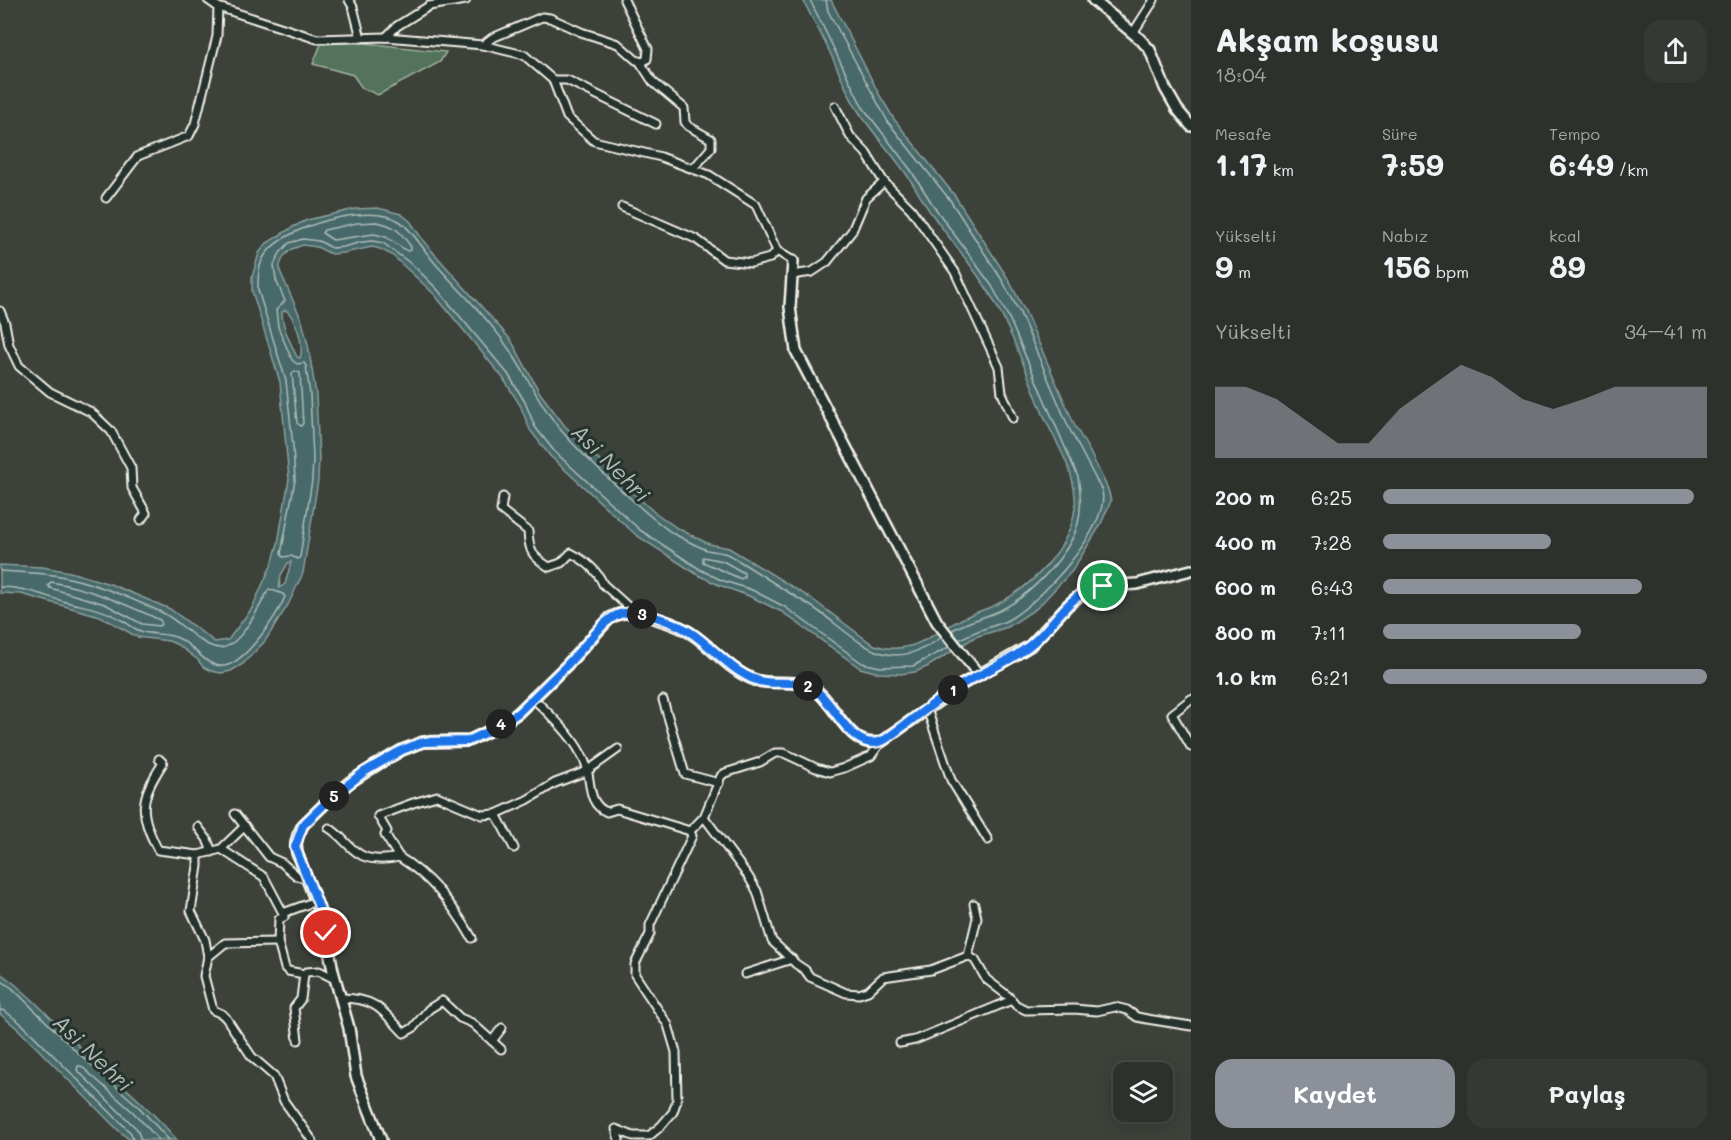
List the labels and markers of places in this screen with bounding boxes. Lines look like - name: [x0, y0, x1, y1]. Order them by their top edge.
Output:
- pin: [1077, 560, 1128, 611]
- pin: 3: [627, 599, 657, 629]
- pin: 2: [793, 671, 823, 701]
- pin: 1: [938, 675, 968, 705]
- pin: 4: [486, 709, 516, 739]
- pin: 5: [319, 781, 349, 811]
- pin: [300, 907, 351, 958]

